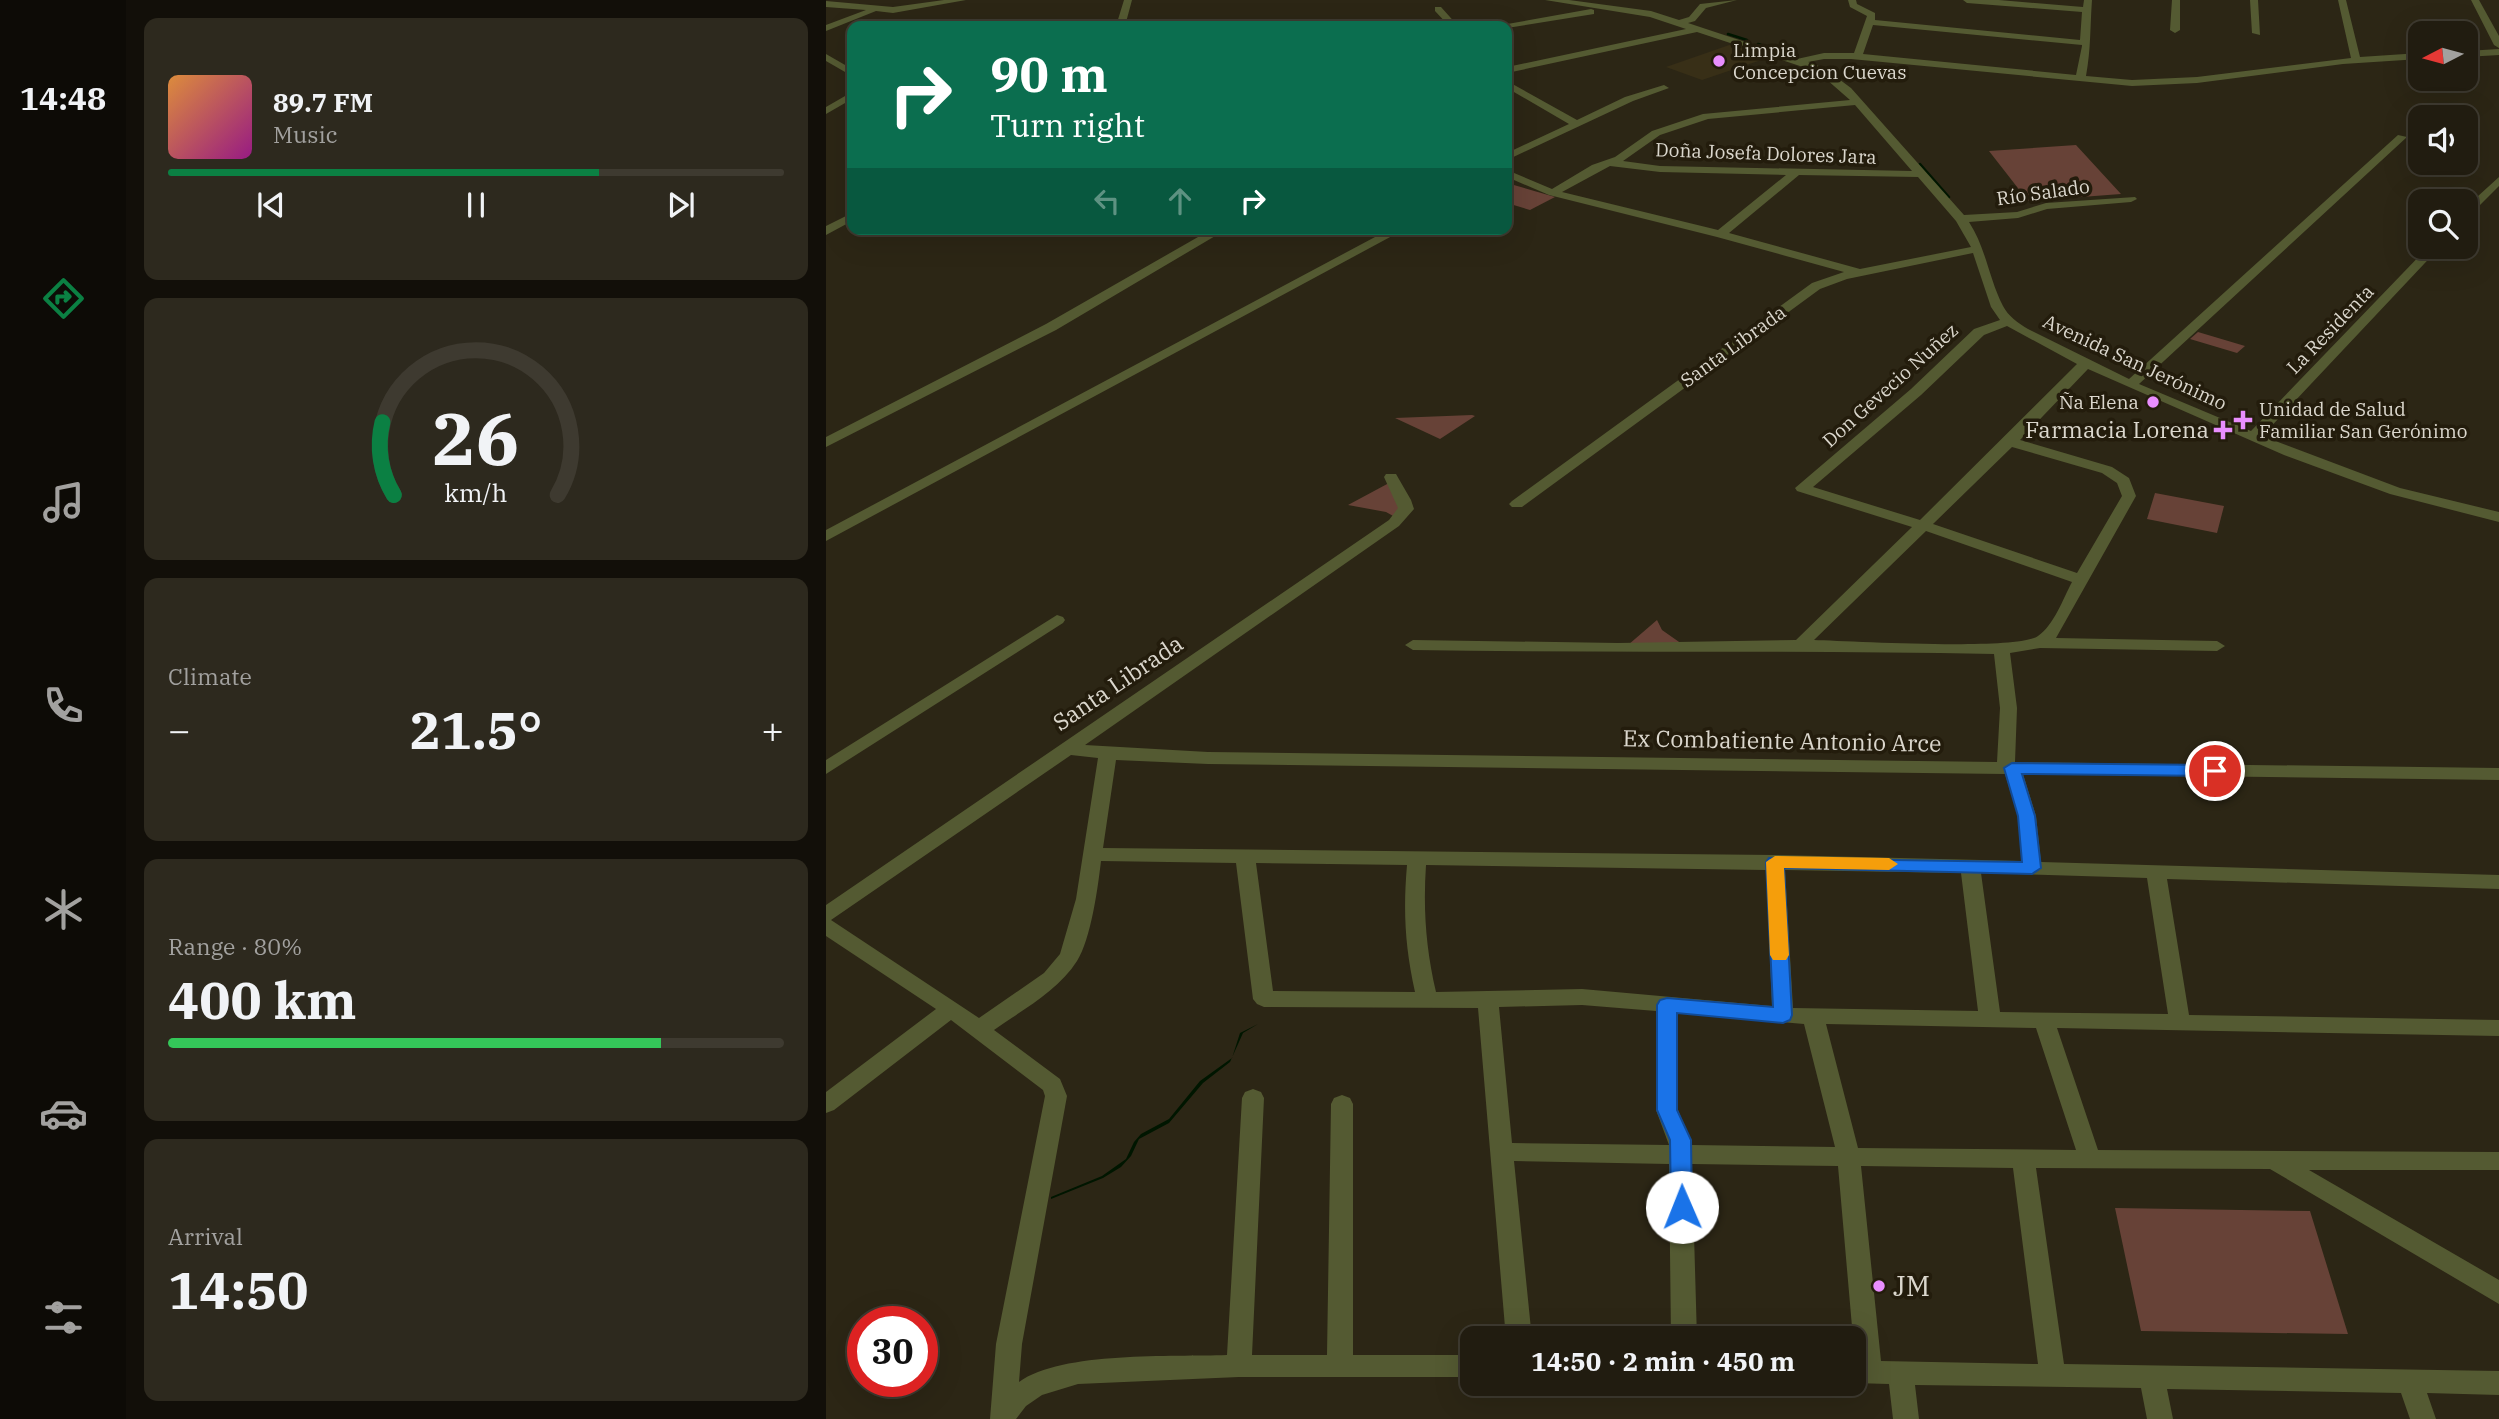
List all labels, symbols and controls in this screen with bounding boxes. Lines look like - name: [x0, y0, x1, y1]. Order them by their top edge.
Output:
- north arrow: [2408, 21, 2478, 91]
- map controls: [2408, 21, 2478, 259]
- place label: Limpia Concepcion Cuevas: [1733, 38, 1907, 84]
- text: 90 m: [990, 42, 1108, 105]
- icon: right: [875, 49, 966, 140]
- marker: Limpia Concepcion Cuevas: [1711, 53, 1727, 69]
- text: 14:48: [20, 77, 106, 119]
- text: 89.7 FM: [273, 85, 373, 119]
- text: Turn right: [990, 104, 1145, 146]
- button: sound: [2408, 105, 2478, 175]
- text: Music: [273, 119, 338, 149]
- street label: Doña Josefa Dolores Jara: [1655, 137, 1877, 169]
- street label: Río Salado: [1995, 174, 2091, 210]
- icon: left: [1088, 182, 1126, 220]
- icon: ahead: [1161, 182, 1199, 220]
- icon: right: [1234, 182, 1272, 220]
- icon: previous: [252, 186, 290, 224]
- icon: pause: [457, 186, 495, 224]
- icon: next: [662, 186, 700, 224]
- button: search: [2408, 189, 2478, 259]
- icon: directions: [39, 274, 88, 323]
- street label: La Residenta: [2281, 279, 2379, 379]
- street label: Santa Librada: [1676, 300, 1790, 392]
- street label: Avenida San Jerónimo: [2039, 309, 2231, 415]
- street label: Don Gevecio Nuñez: [1817, 318, 1963, 452]
- place label: Ña Elena: [2059, 390, 2139, 414]
- text: 26: [432, 391, 520, 486]
- marker: Ña Elena: [2145, 394, 2161, 410]
- place label: Unidad de Salud Familiar San Gerónimo: [2259, 397, 2468, 443]
- marker: Unidad de Salud Familiar San Gerónimo: [2233, 410, 2253, 430]
- place label: Farmacia Lorena: [2025, 414, 2209, 444]
- marker: Farmacia Lorena: [2215, 422, 2231, 438]
- text: km/h: [444, 476, 508, 509]
- icon: music: [39, 478, 88, 527]
- street label: Santa Librada: [1047, 628, 1188, 737]
- text: Climate: [168, 661, 252, 691]
- icon: phone: [39, 681, 88, 730]
- text: 21.5°: [410, 696, 542, 763]
- text: −: [168, 705, 191, 754]
- text: +: [761, 705, 784, 754]
- street label: Ex Combatiente Antonio Arce: [1622, 722, 1942, 758]
- pin: [2185, 741, 2245, 801]
- icon: arrive: [2196, 752, 2234, 790]
- icon: climate: [39, 885, 88, 934]
- text: Range · 80%: [168, 931, 302, 961]
- text: 400 km: [168, 966, 357, 1033]
- icon: car: [39, 1089, 88, 1138]
- position arrow: [1645, 1170, 1719, 1244]
- text: Arrival: [168, 1221, 243, 1251]
- text: 14:50: [168, 1256, 309, 1323]
- place label: JM: [1893, 1267, 1930, 1304]
- marker: JM: [1871, 1278, 1887, 1294]
- icon: filters: [39, 1293, 88, 1342]
- speed limit sign: 30: [847, 1306, 938, 1397]
- text: 14:50 · 2 min · 450 m: [1531, 1344, 1795, 1378]

